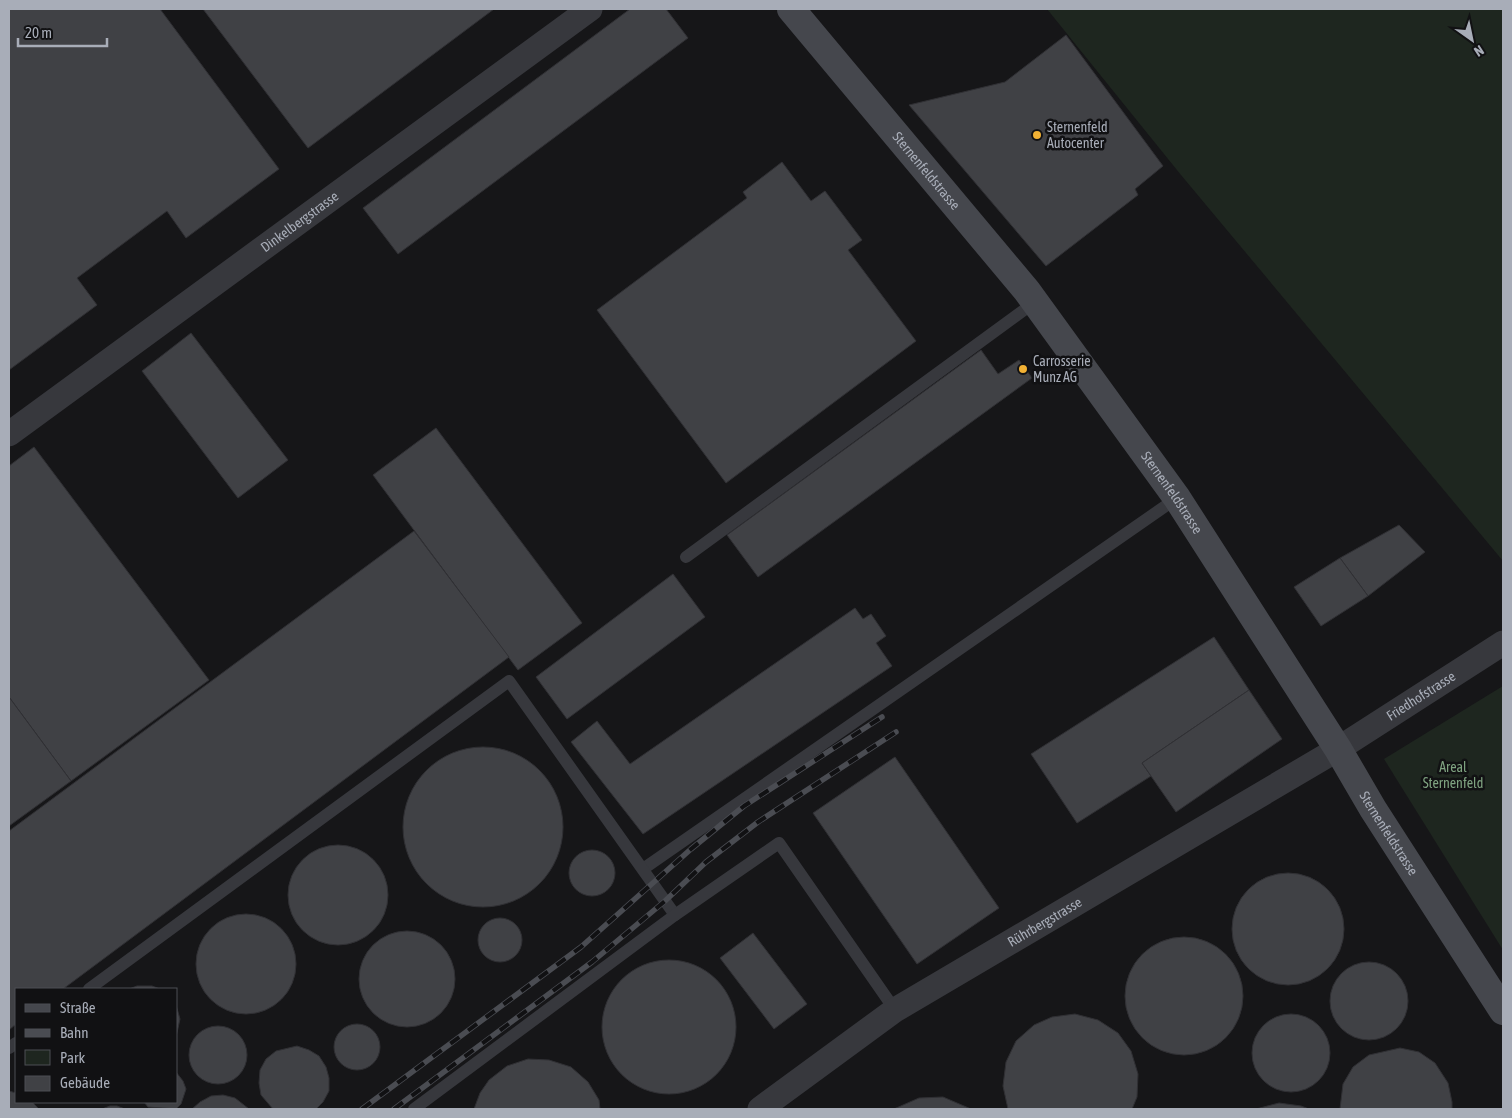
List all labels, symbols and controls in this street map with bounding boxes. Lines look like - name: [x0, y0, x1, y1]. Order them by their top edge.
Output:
- scale bar: [18, 15, 106, 47]
- north arrow: [1447, 15, 1497, 65]
- text: 20 m: [25, 24, 52, 41]
- text: N: [1471, 42, 1487, 60]
- place label: Sternenfeld Autocenter: [1047, 119, 1108, 151]
- street label: Sternenfeldstrasse: [889, 129, 963, 213]
- marker: Sternenfeld Autocenter: [1031, 129, 1043, 141]
- street label: Dinkelbergstrasse: [258, 188, 342, 255]
- place label: Carrosserie Munz AG: [1033, 353, 1091, 385]
- marker: Carrosserie Munz AG: [1017, 363, 1029, 375]
- street label: Sternenfeldstrasse: [1138, 448, 1206, 537]
- street label: Friedhofstrasse: [1383, 668, 1458, 724]
- park label: Areal Sternenfeld: [1423, 759, 1483, 791]
- street label: Sternenfeldstrasse: [1356, 788, 1421, 878]
- street label: Rührbergstrasse: [1005, 894, 1084, 950]
- legend: [15, 988, 178, 1103]
- text: Straße: [60, 999, 96, 1016]
- text: Bahn: [60, 1024, 89, 1041]
- text: Park: [60, 1049, 85, 1066]
- text: Gebäude: [60, 1074, 110, 1091]

